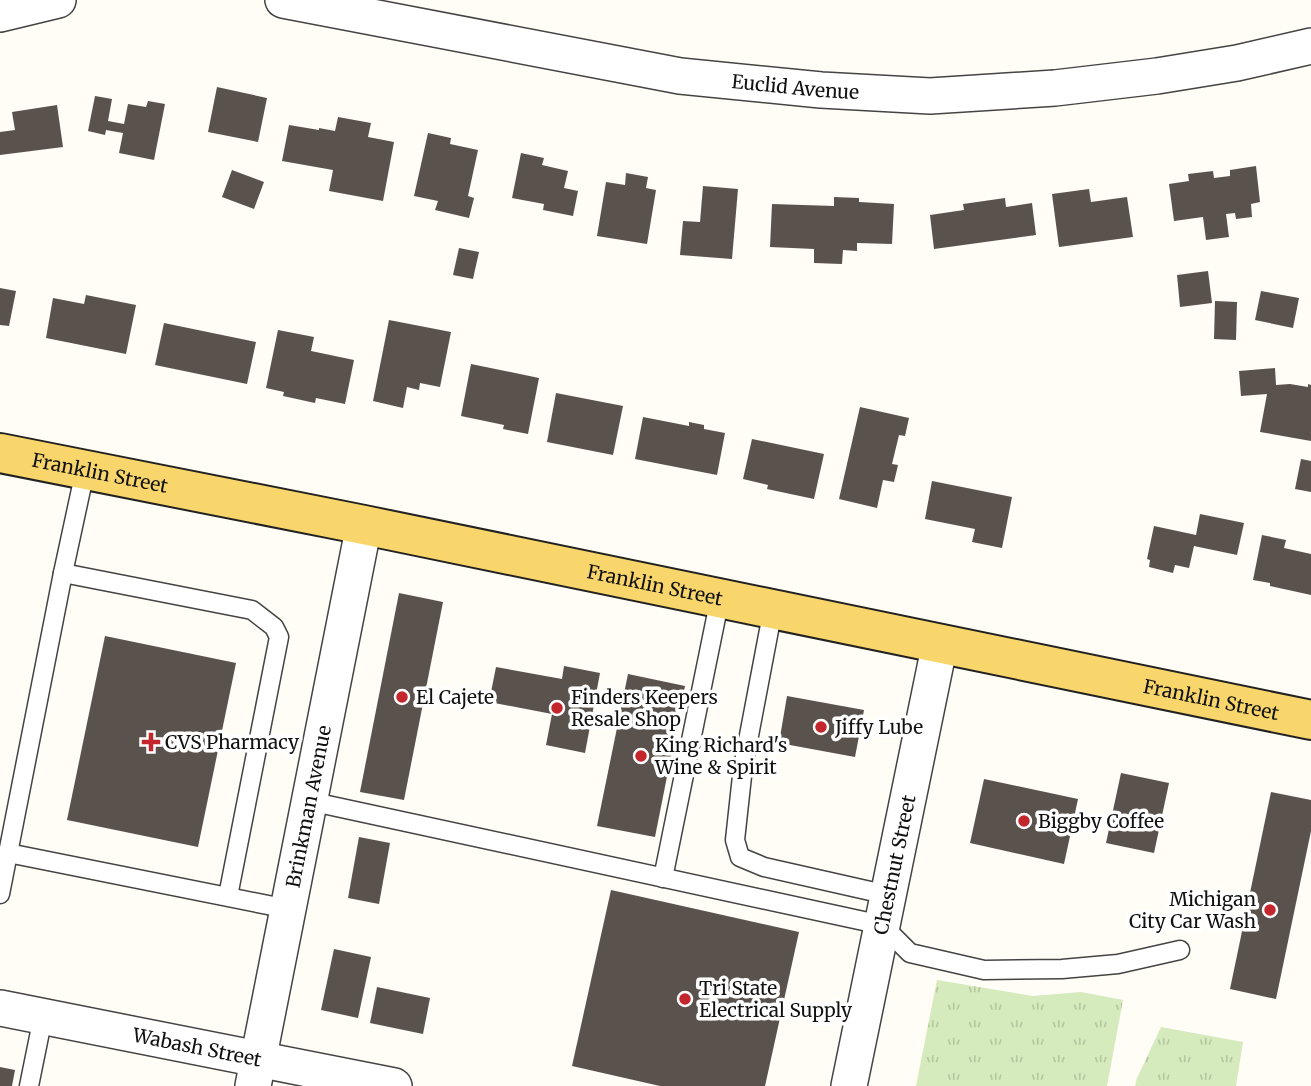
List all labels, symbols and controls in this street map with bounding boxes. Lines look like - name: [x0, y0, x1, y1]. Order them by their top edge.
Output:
- street label: Euclid Avenue: [730, 69, 860, 104]
- street label: Franklin Street: [30, 448, 171, 498]
- street label: Franklin Street: [585, 559, 725, 611]
- street label: Franklin Street: [1141, 674, 1282, 725]
- place label: El Cajete: [416, 685, 494, 709]
- place label: Finders Keepers Resale Shop: [571, 685, 718, 731]
- marker: El Cajete: [394, 689, 410, 705]
- marker: Finders Keepers Resale Shop: [549, 700, 565, 716]
- place label: Jiffy Lube: [834, 715, 923, 739]
- marker: Jiffy Lube: [813, 719, 829, 735]
- street label: Brinkman Avenue: [281, 723, 336, 890]
- place label: CVS Pharmacy: [165, 730, 299, 754]
- place label: King Richard's Wine & Spirit: [654, 733, 787, 779]
- marker: CVS Pharmacy: [143, 734, 159, 750]
- marker: King Richard's Wine & Spirit: [633, 748, 649, 764]
- street label: Chestnut Street: [868, 792, 921, 937]
- place label: Biggby Coffee: [1038, 809, 1164, 833]
- marker: Biggby Coffee: [1016, 813, 1032, 829]
- place label: Michigan City Car Wash: [1129, 887, 1256, 933]
- marker: Michigan City Car Wash: [1262, 902, 1278, 918]
- place label: Tri State Electrical Supply: [699, 976, 852, 1022]
- marker: Tri State Electrical Supply: [677, 991, 693, 1007]
- street label: Wabash Street: [130, 1022, 264, 1072]

